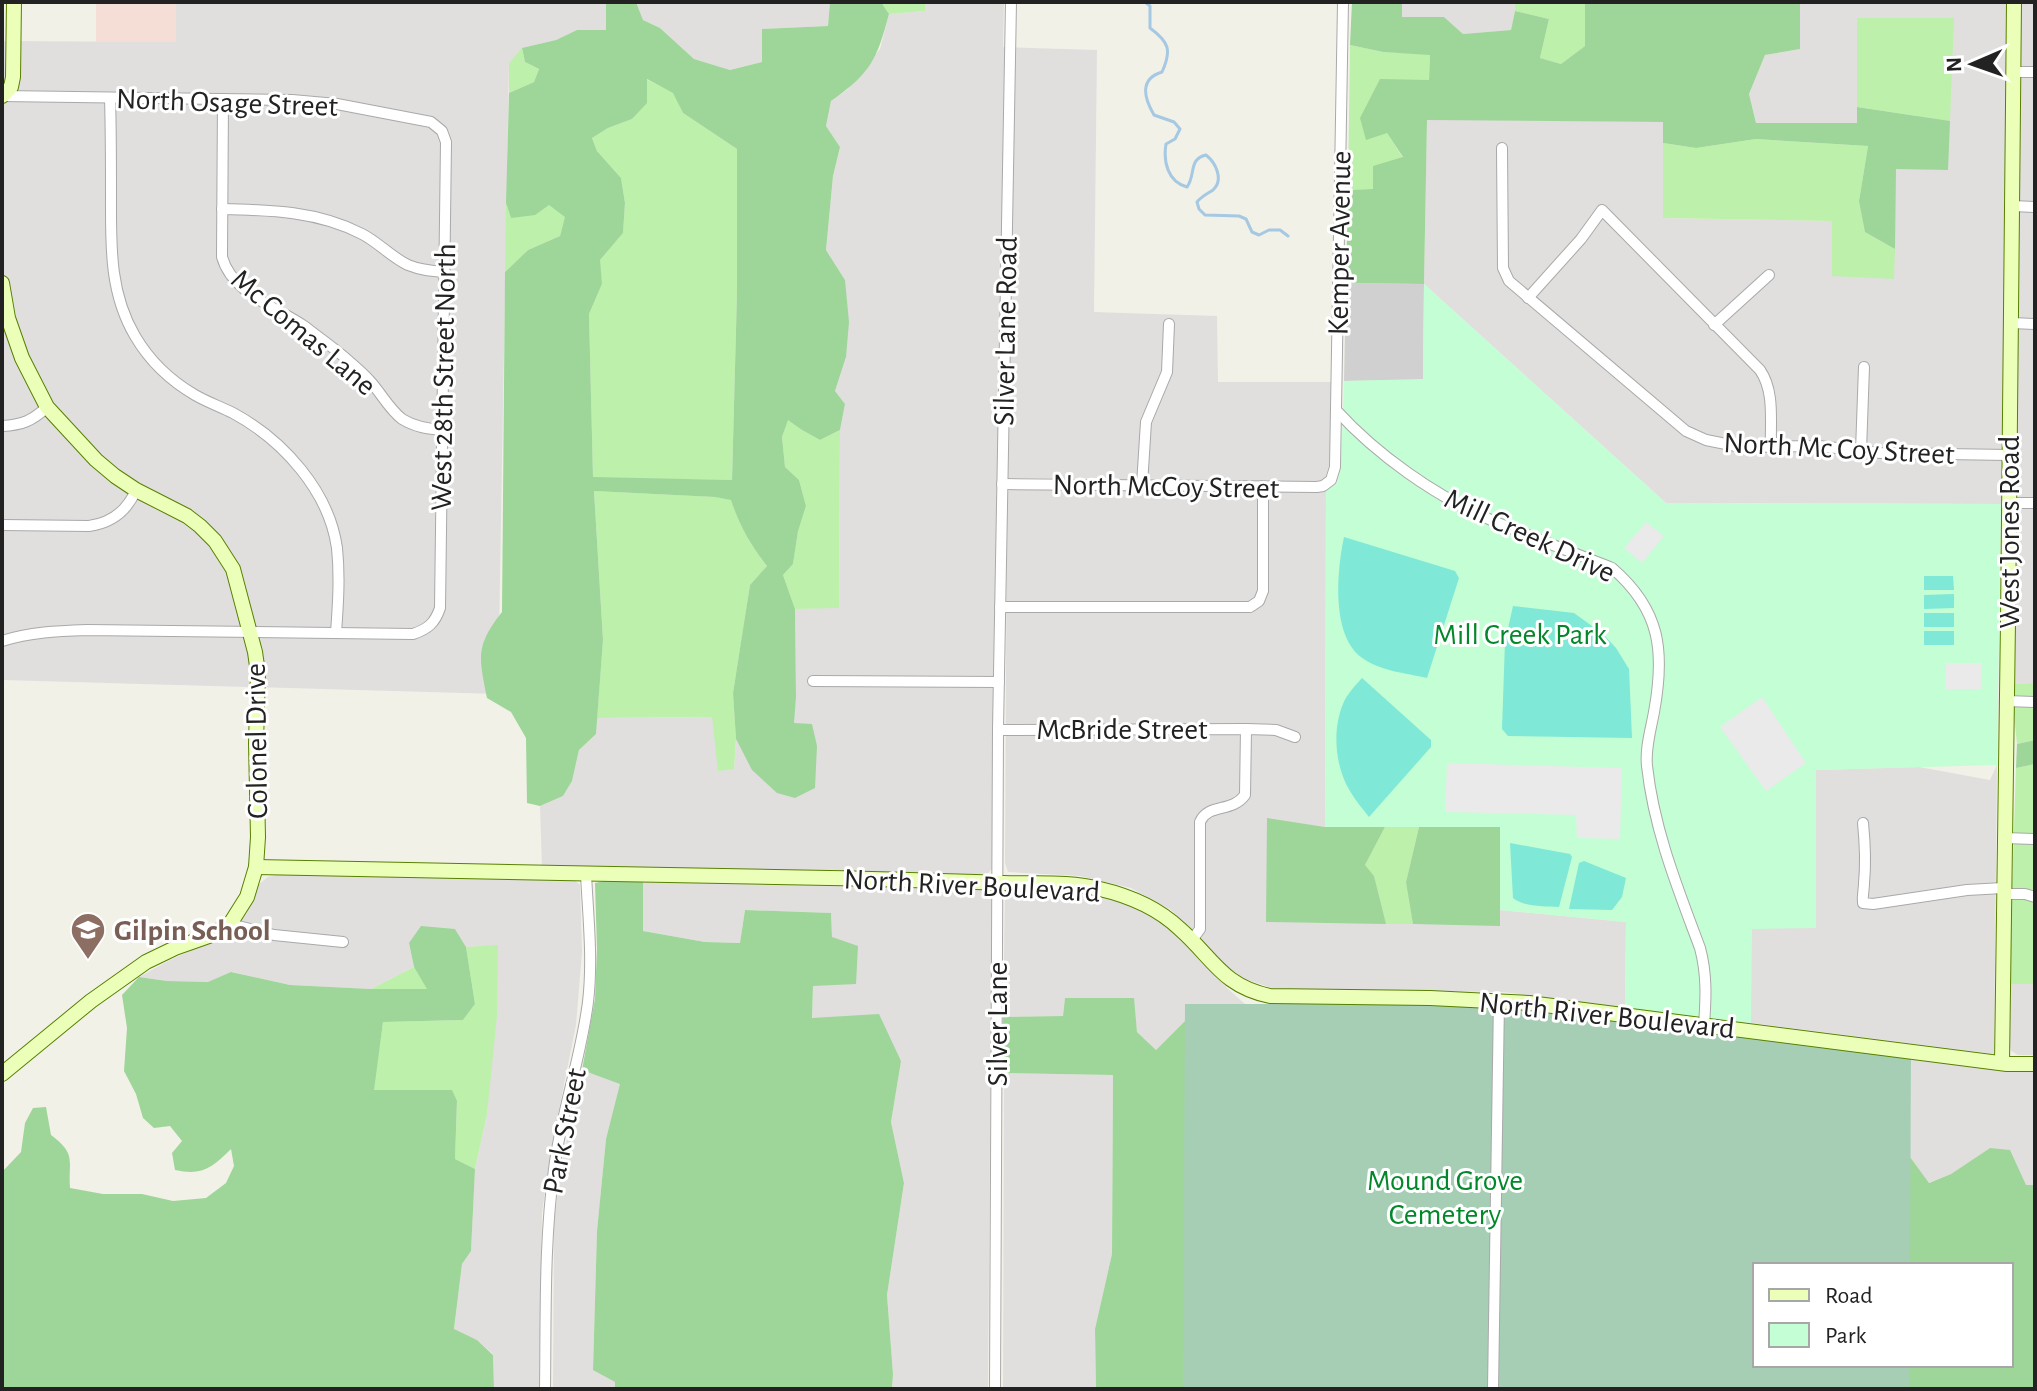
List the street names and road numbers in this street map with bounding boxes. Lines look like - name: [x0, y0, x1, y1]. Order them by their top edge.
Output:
- street label: North Osage Street: [115, 84, 339, 122]
- street label: Kemper Avenue: [1323, 150, 1357, 336]
- street label: Silver Lane Road: [989, 236, 1023, 426]
- street label: West 28th Street North: [427, 243, 461, 511]
- street label: Mc Comas Lane: [225, 264, 381, 402]
- street label: North Mc Coy Street: [1723, 428, 1956, 470]
- street label: West Jones Road: [1995, 435, 2025, 629]
- street label: North McCoy Street: [1053, 470, 1280, 504]
- street label: Mill Creek Drive: [1440, 483, 1619, 588]
- street label: Colonel Drive: [241, 663, 273, 819]
- street label: McBride Street: [1036, 715, 1208, 745]
- street label: North River Boulevard: [843, 864, 1101, 908]
- street label: Silver Lane: [983, 962, 1013, 1086]
- street label: North River Boulevard: [1478, 988, 1736, 1044]
- street label: Park Street: [538, 1065, 592, 1197]

